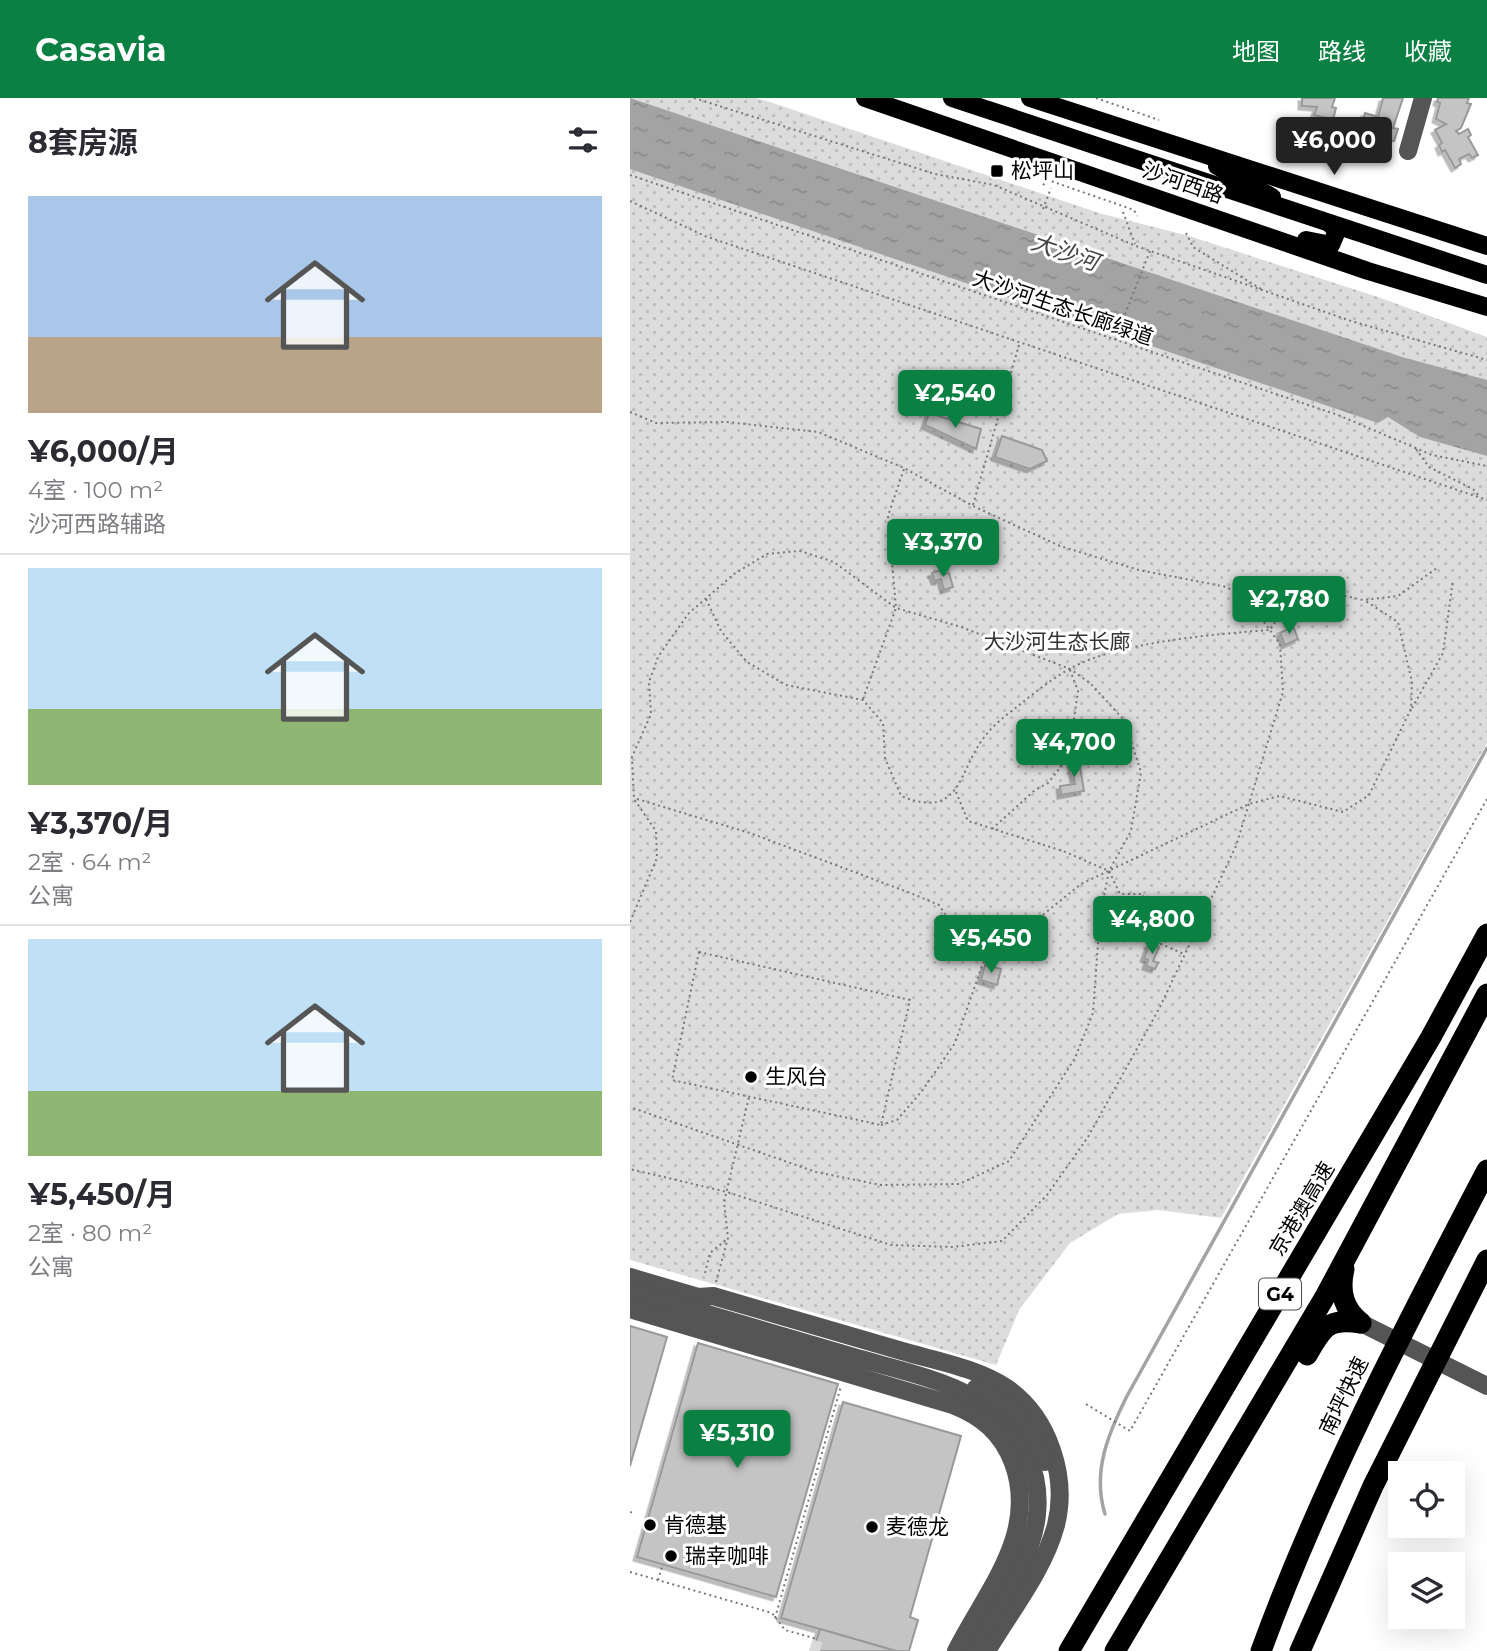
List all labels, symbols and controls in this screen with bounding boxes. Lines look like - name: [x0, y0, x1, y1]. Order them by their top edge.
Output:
- text: Casavia: [35, 29, 167, 69]
- text: 地图: [1232, 37, 1280, 66]
- text: 路线: [1318, 37, 1366, 66]
- text: 收藏: [1404, 37, 1452, 66]
- pin: ¥6,000: [1277, 118, 1391, 177]
- icon: filters: [564, 121, 602, 159]
- text: 8套房源: [28, 124, 138, 161]
- text: ¥6,000: [1292, 126, 1376, 154]
- street label: 沙河西路: [1139, 157, 1227, 208]
- place label: 松坪山: [1011, 158, 1074, 183]
- marker: 松坪山: [989, 163, 1005, 179]
- water label: 大沙河: [1028, 228, 1106, 278]
- icon: home: [252, 242, 378, 368]
- street label: 大沙河生态长廊绿道: [970, 265, 1157, 350]
- pin: ¥2,540: [898, 370, 1012, 430]
- text: ¥2,540: [914, 379, 996, 407]
- text: ¥6,000/月: [28, 433, 179, 470]
- text: 4室 · 100 m²: [28, 476, 163, 504]
- text: 沙河西路辅路: [28, 510, 166, 538]
- pin: ¥3,370: [886, 519, 1000, 579]
- text: ¥3,370: [903, 528, 983, 556]
- pin: ¥2,780: [1232, 576, 1346, 636]
- text: ¥2,780: [1248, 585, 1330, 613]
- icon: home: [252, 614, 378, 740]
- park label: 大沙河生态长廊: [984, 629, 1131, 654]
- pin: ¥4,700: [1017, 720, 1131, 779]
- text: ¥4,700: [1032, 728, 1116, 756]
- text: ¥3,370/月: [28, 805, 173, 842]
- text: 2室 · 64 m²: [28, 848, 151, 876]
- text: 公寓: [28, 882, 74, 910]
- pin: ¥4,800: [1095, 896, 1209, 956]
- text: ¥4,800: [1109, 905, 1195, 933]
- pin: ¥5,450: [934, 916, 1048, 975]
- text: ¥5,450: [950, 924, 1032, 952]
- icon: home: [252, 985, 378, 1111]
- place label: 生风台: [765, 1064, 828, 1089]
- marker: 生风台: [743, 1069, 759, 1085]
- street label: 京港澳高速: [1264, 1157, 1339, 1260]
- text: ¥5,450/月: [28, 1176, 176, 1213]
- text: 2室 · 80 m²: [28, 1219, 152, 1247]
- text: 公寓: [28, 1253, 74, 1281]
- road number: G4: [1259, 1278, 1301, 1310]
- street label: 南坪快速: [1314, 1353, 1373, 1439]
- pin: ¥5,310: [680, 1410, 794, 1470]
- text: ¥5,310: [699, 1419, 775, 1447]
- map controls: [1388, 1461, 1465, 1629]
- button: locate: [1388, 1461, 1465, 1538]
- place label: 肯德基: [664, 1512, 727, 1537]
- place label: 麦德龙: [886, 1514, 949, 1539]
- marker: 肯德基: [642, 1517, 658, 1533]
- marker: 麦德龙: [864, 1519, 880, 1535]
- place label: 瑞幸咖啡: [685, 1543, 769, 1568]
- marker: 瑞幸咖啡: [663, 1548, 679, 1564]
- button: layers: [1388, 1552, 1465, 1629]

